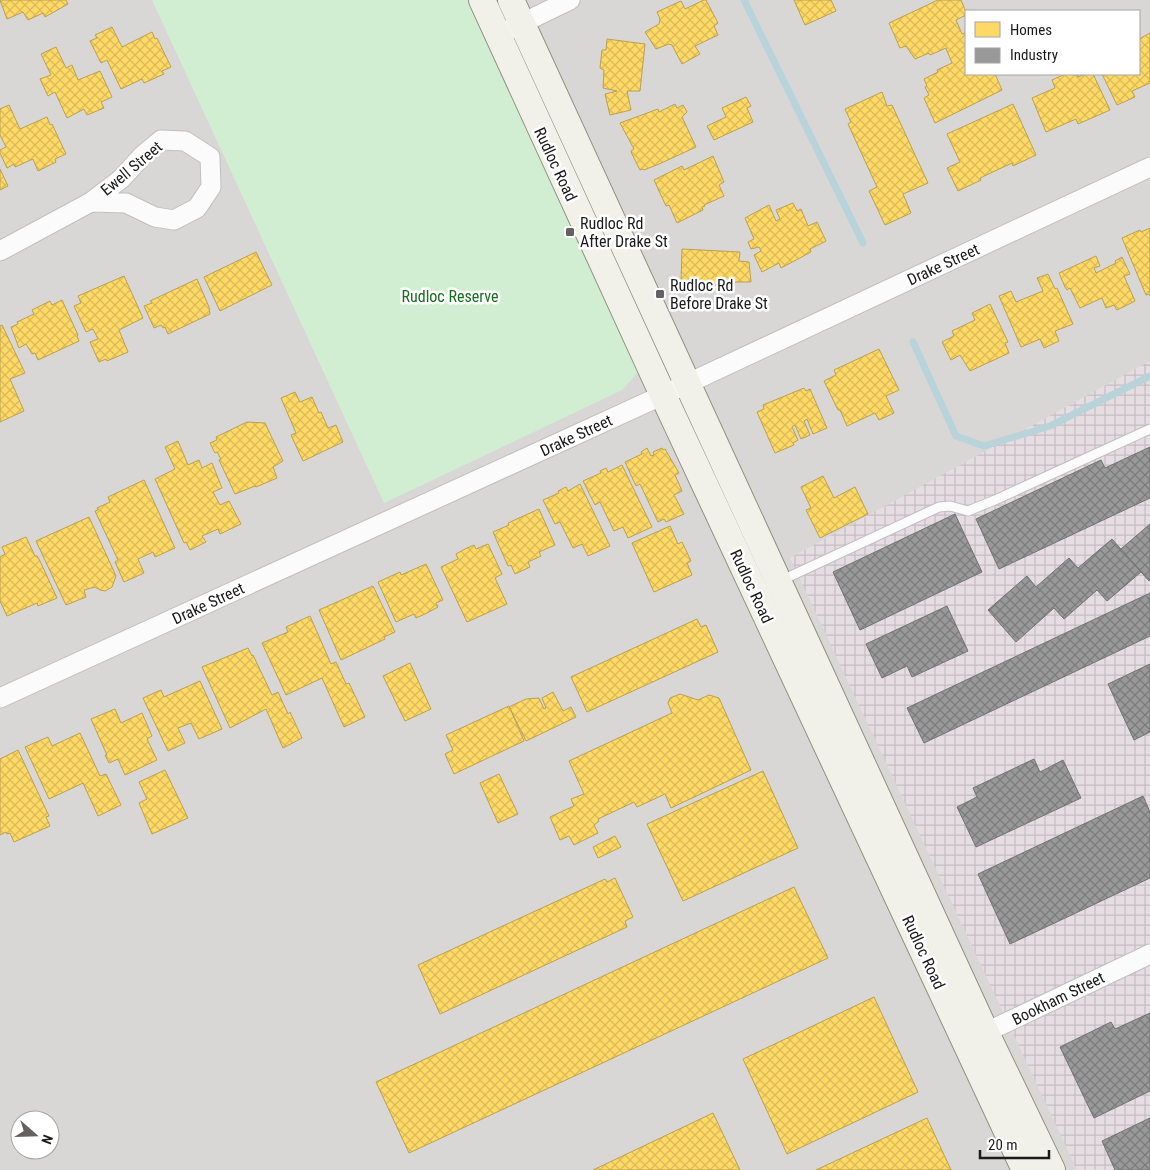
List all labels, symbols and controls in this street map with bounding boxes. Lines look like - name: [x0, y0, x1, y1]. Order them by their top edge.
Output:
- legend: [965, 10, 1140, 75]
- text: Homes: [1010, 21, 1052, 39]
- text: Industry: [1010, 46, 1058, 64]
- street label: Rudloc Road: [530, 124, 581, 204]
- street label: Ewell Street: [97, 137, 166, 200]
- place label: Rudloc Rd After Drake St: [580, 214, 668, 251]
- marker: Rudloc Rd After Drake St: [564, 226, 576, 238]
- street label: Drake Street: [904, 239, 982, 289]
- place label: Rudloc Rd Before Drake St: [670, 276, 768, 313]
- park label: Rudloc Reserve: [402, 287, 498, 306]
- marker: Rudloc Rd Before Drake St: [654, 288, 666, 300]
- street label: Drake Street: [537, 410, 615, 460]
- street label: Rudloc Road: [726, 546, 777, 626]
- street label: Drake Street: [169, 578, 247, 628]
- street label: Rudloc Road: [898, 912, 949, 992]
- street label: Bookham Street: [1009, 968, 1108, 1029]
- north arrow: [10, 1110, 60, 1160]
- scale bar: [980, 1128, 1049, 1160]
- text: N: [38, 1133, 56, 1146]
- text: 20 m: [988, 1136, 1018, 1154]

